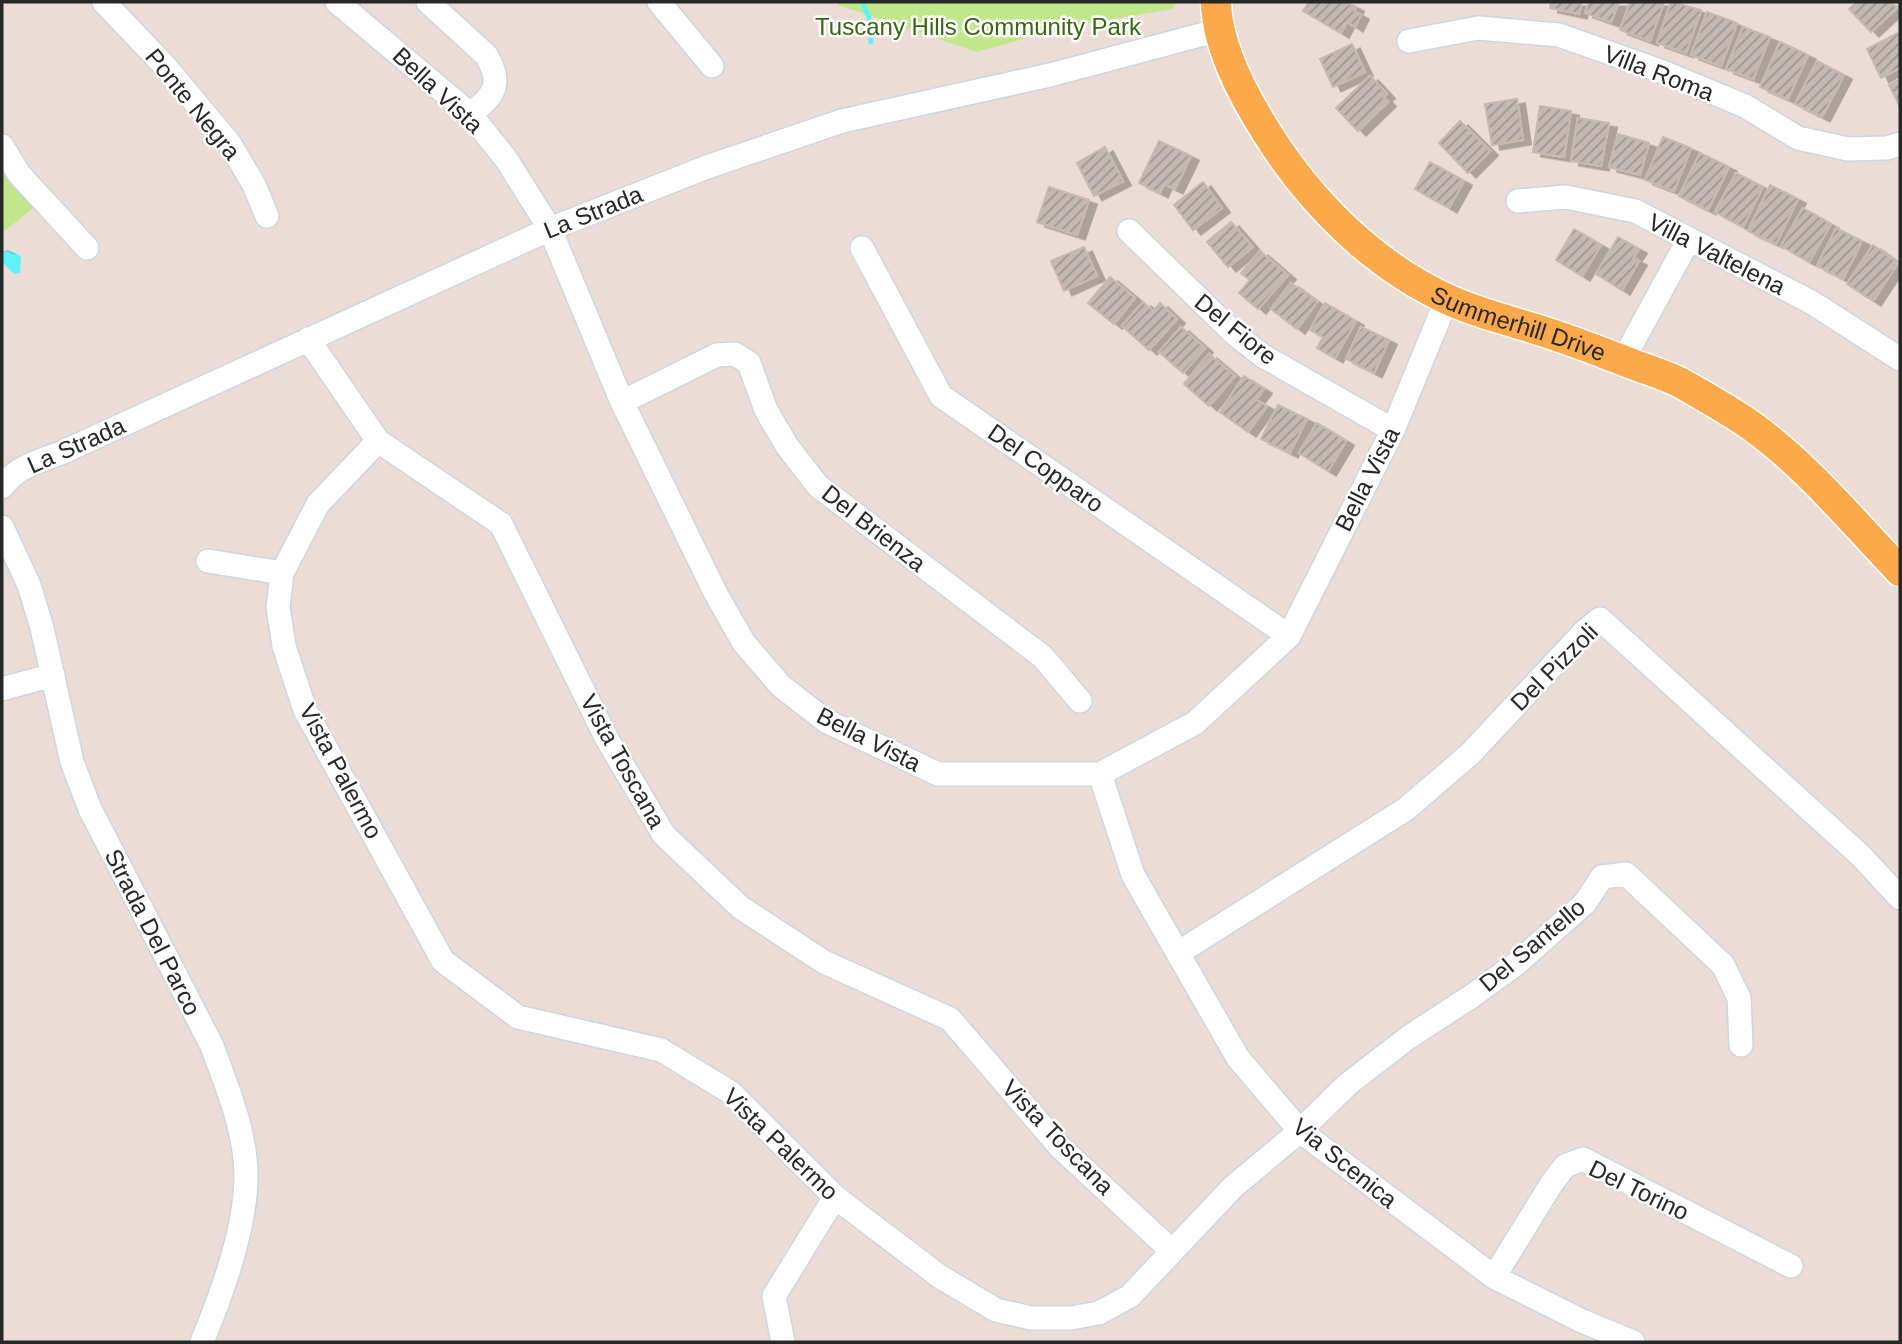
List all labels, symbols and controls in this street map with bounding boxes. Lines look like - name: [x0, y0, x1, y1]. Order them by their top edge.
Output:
- park label: Tuscany Hills Community Park: [815, 13, 1142, 40]
- street label: Villa Roma: [1600, 40, 1718, 107]
- street label: Bella Vista: [387, 42, 489, 139]
- street label: Ponte Negra: [140, 43, 246, 165]
- street label: La Strada: [540, 180, 647, 244]
- street label: Villa Valtelena: [1644, 208, 1790, 300]
- street label: Summerhill Drive: [1427, 280, 1610, 366]
- street label: Del Fiore: [1190, 288, 1282, 370]
- street label: La Strada: [23, 411, 130, 478]
- street label: Del Copparo: [983, 418, 1109, 518]
- street label: Bella Vista: [1329, 422, 1405, 535]
- street label: Del Brienza: [817, 479, 932, 577]
- street label: Del Pizzoli: [1505, 618, 1603, 716]
- street label: Vista Toscana: [575, 689, 671, 833]
- street label: Vista Palermo: [294, 699, 388, 843]
- street label: Bella Vista: [813, 701, 926, 777]
- street label: Strada Del Parco: [99, 844, 207, 1020]
- street label: Del Santello: [1474, 893, 1590, 997]
- street label: Vista Toscana: [997, 1074, 1120, 1200]
- street label: Vista Palermo: [718, 1083, 844, 1205]
- street label: Via Scenica: [1287, 1113, 1403, 1214]
- street label: Del Torino: [1585, 1154, 1693, 1226]

